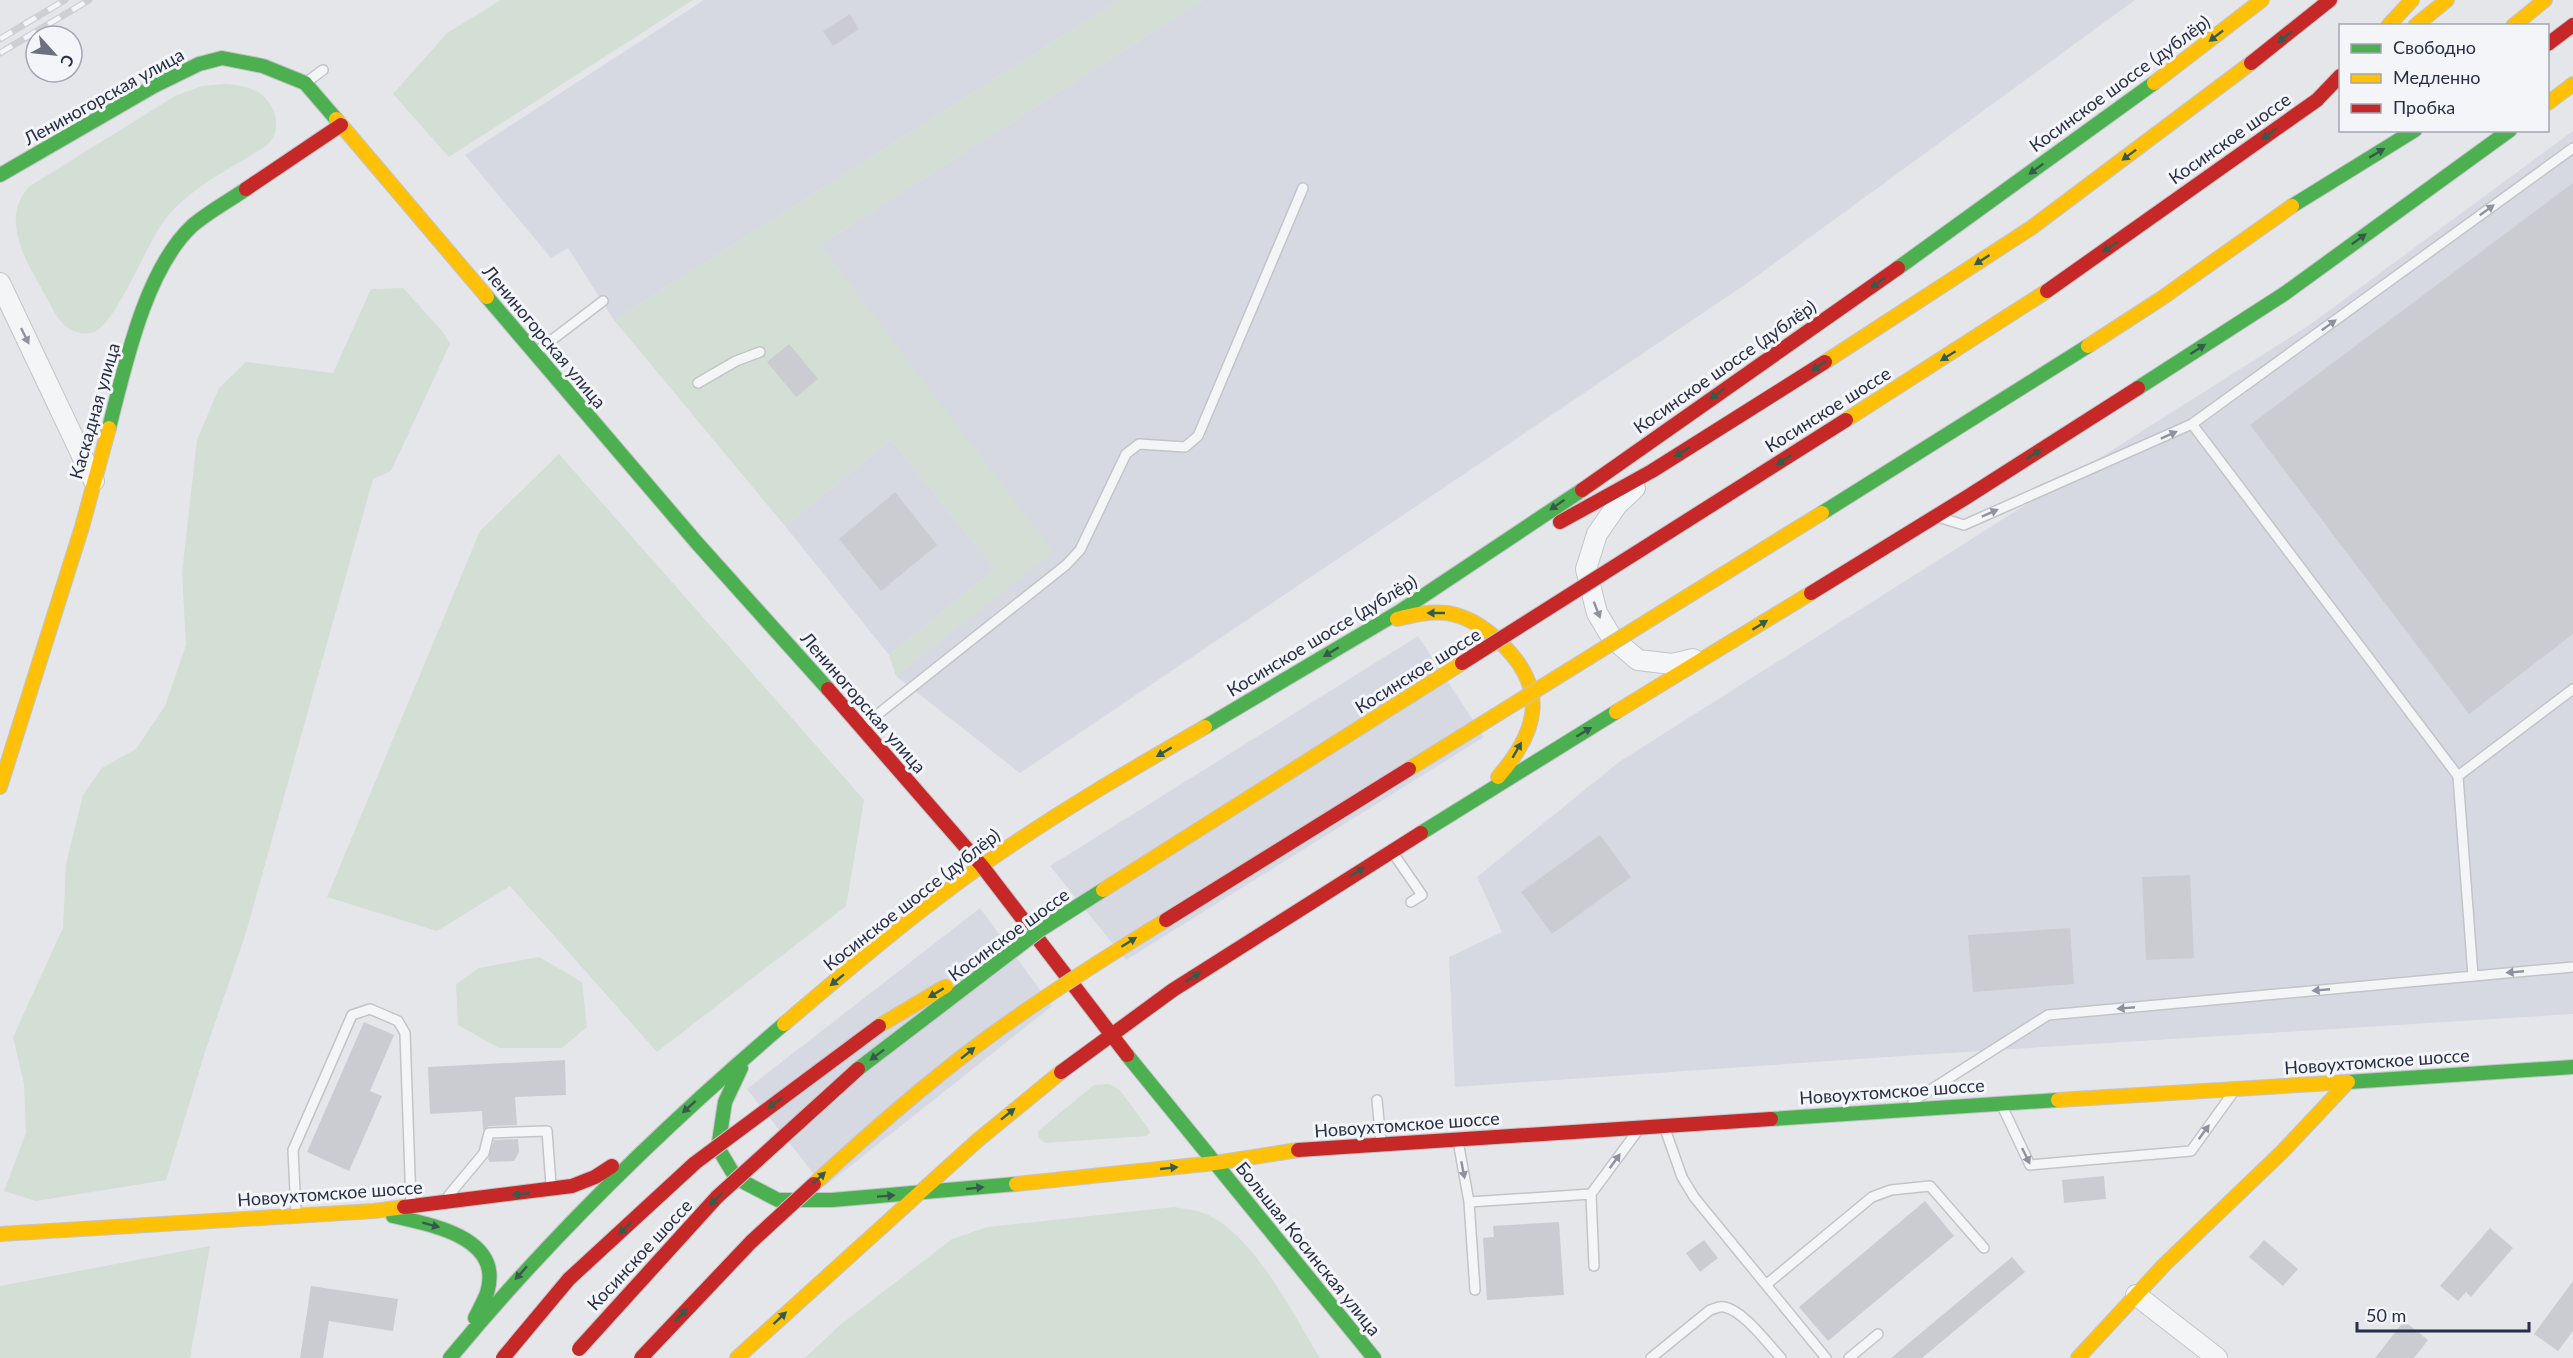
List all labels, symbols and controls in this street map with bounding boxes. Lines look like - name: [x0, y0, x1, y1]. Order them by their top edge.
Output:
- street label: Косинское шоссе (дублёр): [2025, 10, 2214, 156]
- north arrow: [24, 24, 84, 84]
- legend: [2339, 24, 2549, 132]
- one-way arrow: [2208, 30, 2224, 43]
- one-way arrow: [2277, 30, 2292, 42]
- text: Свободно: [2393, 36, 2476, 58]
- street label: Лениногорская улица: [19, 43, 188, 150]
- text: С: [57, 52, 79, 70]
- text: Медленно: [2393, 66, 2481, 88]
- street label: Косинское шоссе: [2164, 88, 2295, 188]
- text: Пробка: [2393, 96, 2455, 118]
- one-way arrow: [2262, 128, 2278, 140]
- one-way arrow: [2369, 148, 2385, 159]
- one-way arrow: [2122, 149, 2138, 161]
- one-way arrow: [2028, 163, 2044, 175]
- one-way arrow: [2478, 204, 2494, 216]
- one-way arrow: [2351, 233, 2367, 245]
- one-way arrow: [2102, 241, 2118, 252]
- one-way arrow: [1974, 254, 1991, 265]
- street label: Лениногорская улица: [478, 260, 611, 412]
- one-way arrow: [1870, 277, 1886, 289]
- street label: Косинское шоссе (дублёр): [1629, 295, 1820, 438]
- one-way arrow: [2321, 319, 2337, 331]
- one-way arrow: [21, 327, 30, 344]
- street label: Каскадная улица: [64, 340, 124, 481]
- one-way arrow: [2190, 343, 2206, 354]
- one-way arrow: [1940, 350, 1956, 361]
- one-way arrow: [1811, 360, 1827, 371]
- street label: Косинское шоссе: [1761, 362, 1894, 457]
- one-way arrow: [1710, 388, 1726, 400]
- one-way arrow: [2160, 430, 2177, 439]
- one-way arrow: [1674, 447, 1691, 458]
- one-way arrow: [2026, 449, 2042, 460]
- one-way arrow: [1776, 454, 1792, 466]
- one-way arrow: [1550, 499, 1566, 511]
- one-way arrow: [1982, 509, 1999, 518]
- street label: Косинское шоссе (дублёр): [1223, 571, 1421, 701]
- one-way arrow: [1593, 602, 1603, 620]
- one-way arrow: [1426, 609, 1445, 618]
- one-way arrow: [1752, 620, 1768, 631]
- street label: Косинское шоссе: [1351, 624, 1485, 718]
- street label: Лениногорская улица: [796, 626, 931, 777]
- one-way arrow: [1323, 647, 1339, 658]
- one-way arrow: [1576, 726, 1592, 737]
- one-way arrow: [1512, 742, 1523, 758]
- one-way arrow: [1155, 747, 1172, 757]
- street label: Косинское шоссе (дублёр): [819, 823, 1004, 975]
- one-way arrow: [1349, 867, 1365, 878]
- street label: Косинское шоссе: [944, 883, 1073, 985]
- one-way arrow: [1121, 937, 1137, 948]
- one-way arrow: [2505, 967, 2524, 977]
- one-way arrow: [1184, 971, 1201, 982]
- one-way arrow: [830, 973, 845, 986]
- one-way arrow: [2311, 985, 2330, 995]
- one-way arrow: [927, 987, 944, 997]
- one-way arrow: [2117, 1003, 2136, 1013]
- street label: Новоухтомское шоссе: [2284, 1044, 2470, 1078]
- one-way arrow: [961, 1047, 976, 1059]
- one-way arrow: [869, 1049, 885, 1061]
- street label: Новоухтомское шоссе: [1799, 1074, 1985, 1108]
- one-way arrow: [768, 1097, 784, 1109]
- one-way arrow: [682, 1100, 696, 1114]
- street label: Новоухтомское шоссе: [1314, 1107, 1500, 1141]
- one-way arrow: [1000, 1108, 1016, 1121]
- one-way arrow: [2198, 1125, 2210, 1140]
- one-way arrow: [2021, 1147, 2030, 1164]
- one-way arrow: [1609, 1154, 1621, 1170]
- street label: Большая Косинская улица: [1232, 1157, 1386, 1340]
- one-way arrow: [1459, 1161, 1468, 1180]
- one-way arrow: [1159, 1163, 1178, 1172]
- one-way arrow: [812, 1171, 827, 1185]
- street label: Новоухтомское шоссе: [237, 1176, 423, 1210]
- one-way arrow: [965, 1183, 984, 1193]
- one-way arrow: [511, 1189, 530, 1199]
- one-way arrow: [877, 1191, 896, 1201]
- one-way arrow: [709, 1192, 723, 1206]
- street label: Косинское шоссе: [582, 1194, 696, 1314]
- one-way arrow: [619, 1220, 633, 1234]
- one-way arrow: [422, 1221, 440, 1230]
- one-way arrow: [515, 1265, 528, 1280]
- scale bar: [2357, 1295, 2530, 1333]
- text: 50 m: [2366, 1304, 2406, 1326]
- one-way arrow: [674, 1308, 688, 1323]
- one-way arrow: [772, 1311, 787, 1325]

